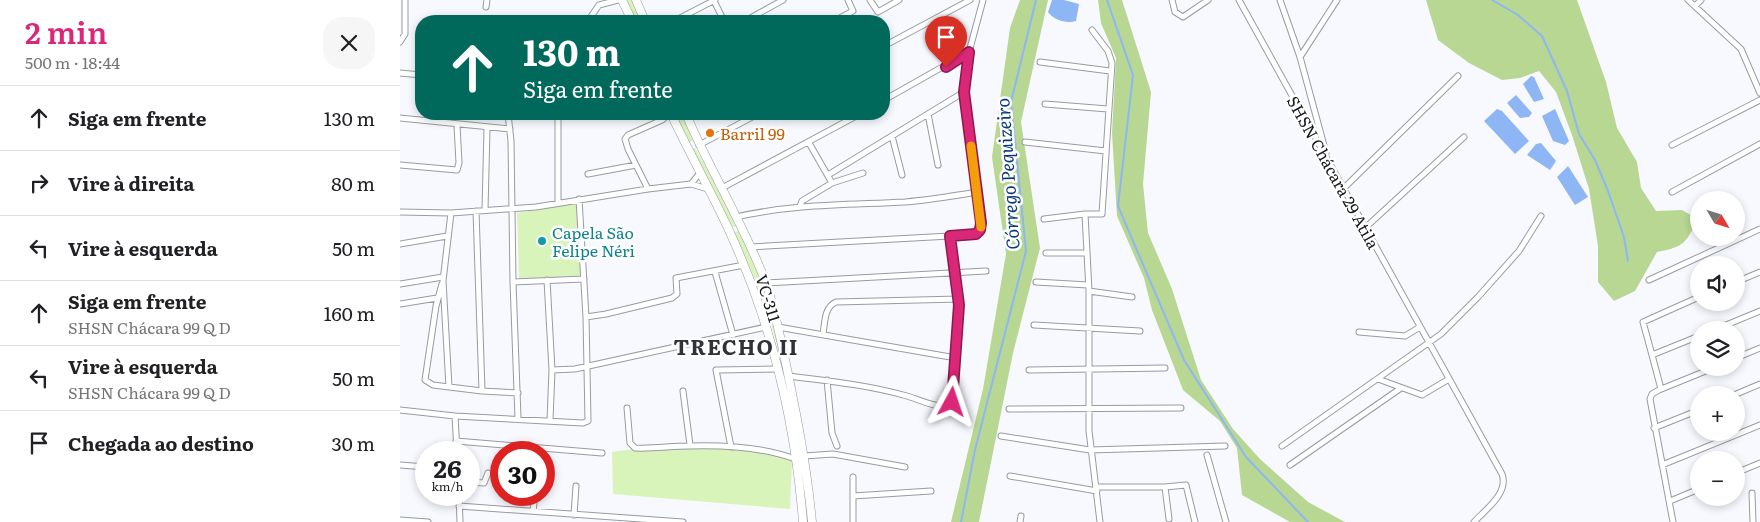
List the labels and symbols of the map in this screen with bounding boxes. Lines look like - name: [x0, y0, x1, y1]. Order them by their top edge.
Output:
- pin: [925, 16, 967, 67]
- street label: SHSN Chácara 29 Atila: [1282, 91, 1386, 253]
- water label: Córrego Pequizeiro: [988, 97, 1026, 251]
- place label: Barril 99: [720, 121, 785, 145]
- marker: Barril 99: [704, 127, 716, 139]
- north arrow: [1690, 191, 1745, 246]
- place label: Capela São Felipe Néri: [552, 220, 635, 262]
- marker: Capela São Felipe Néri: [536, 235, 548, 247]
- street label: VC-311: [750, 271, 788, 325]
- district label: TRECHO II: [674, 330, 798, 361]
- position arrow: [925, 375, 977, 427]
- speed limit sign: 30: [490, 441, 555, 506]

